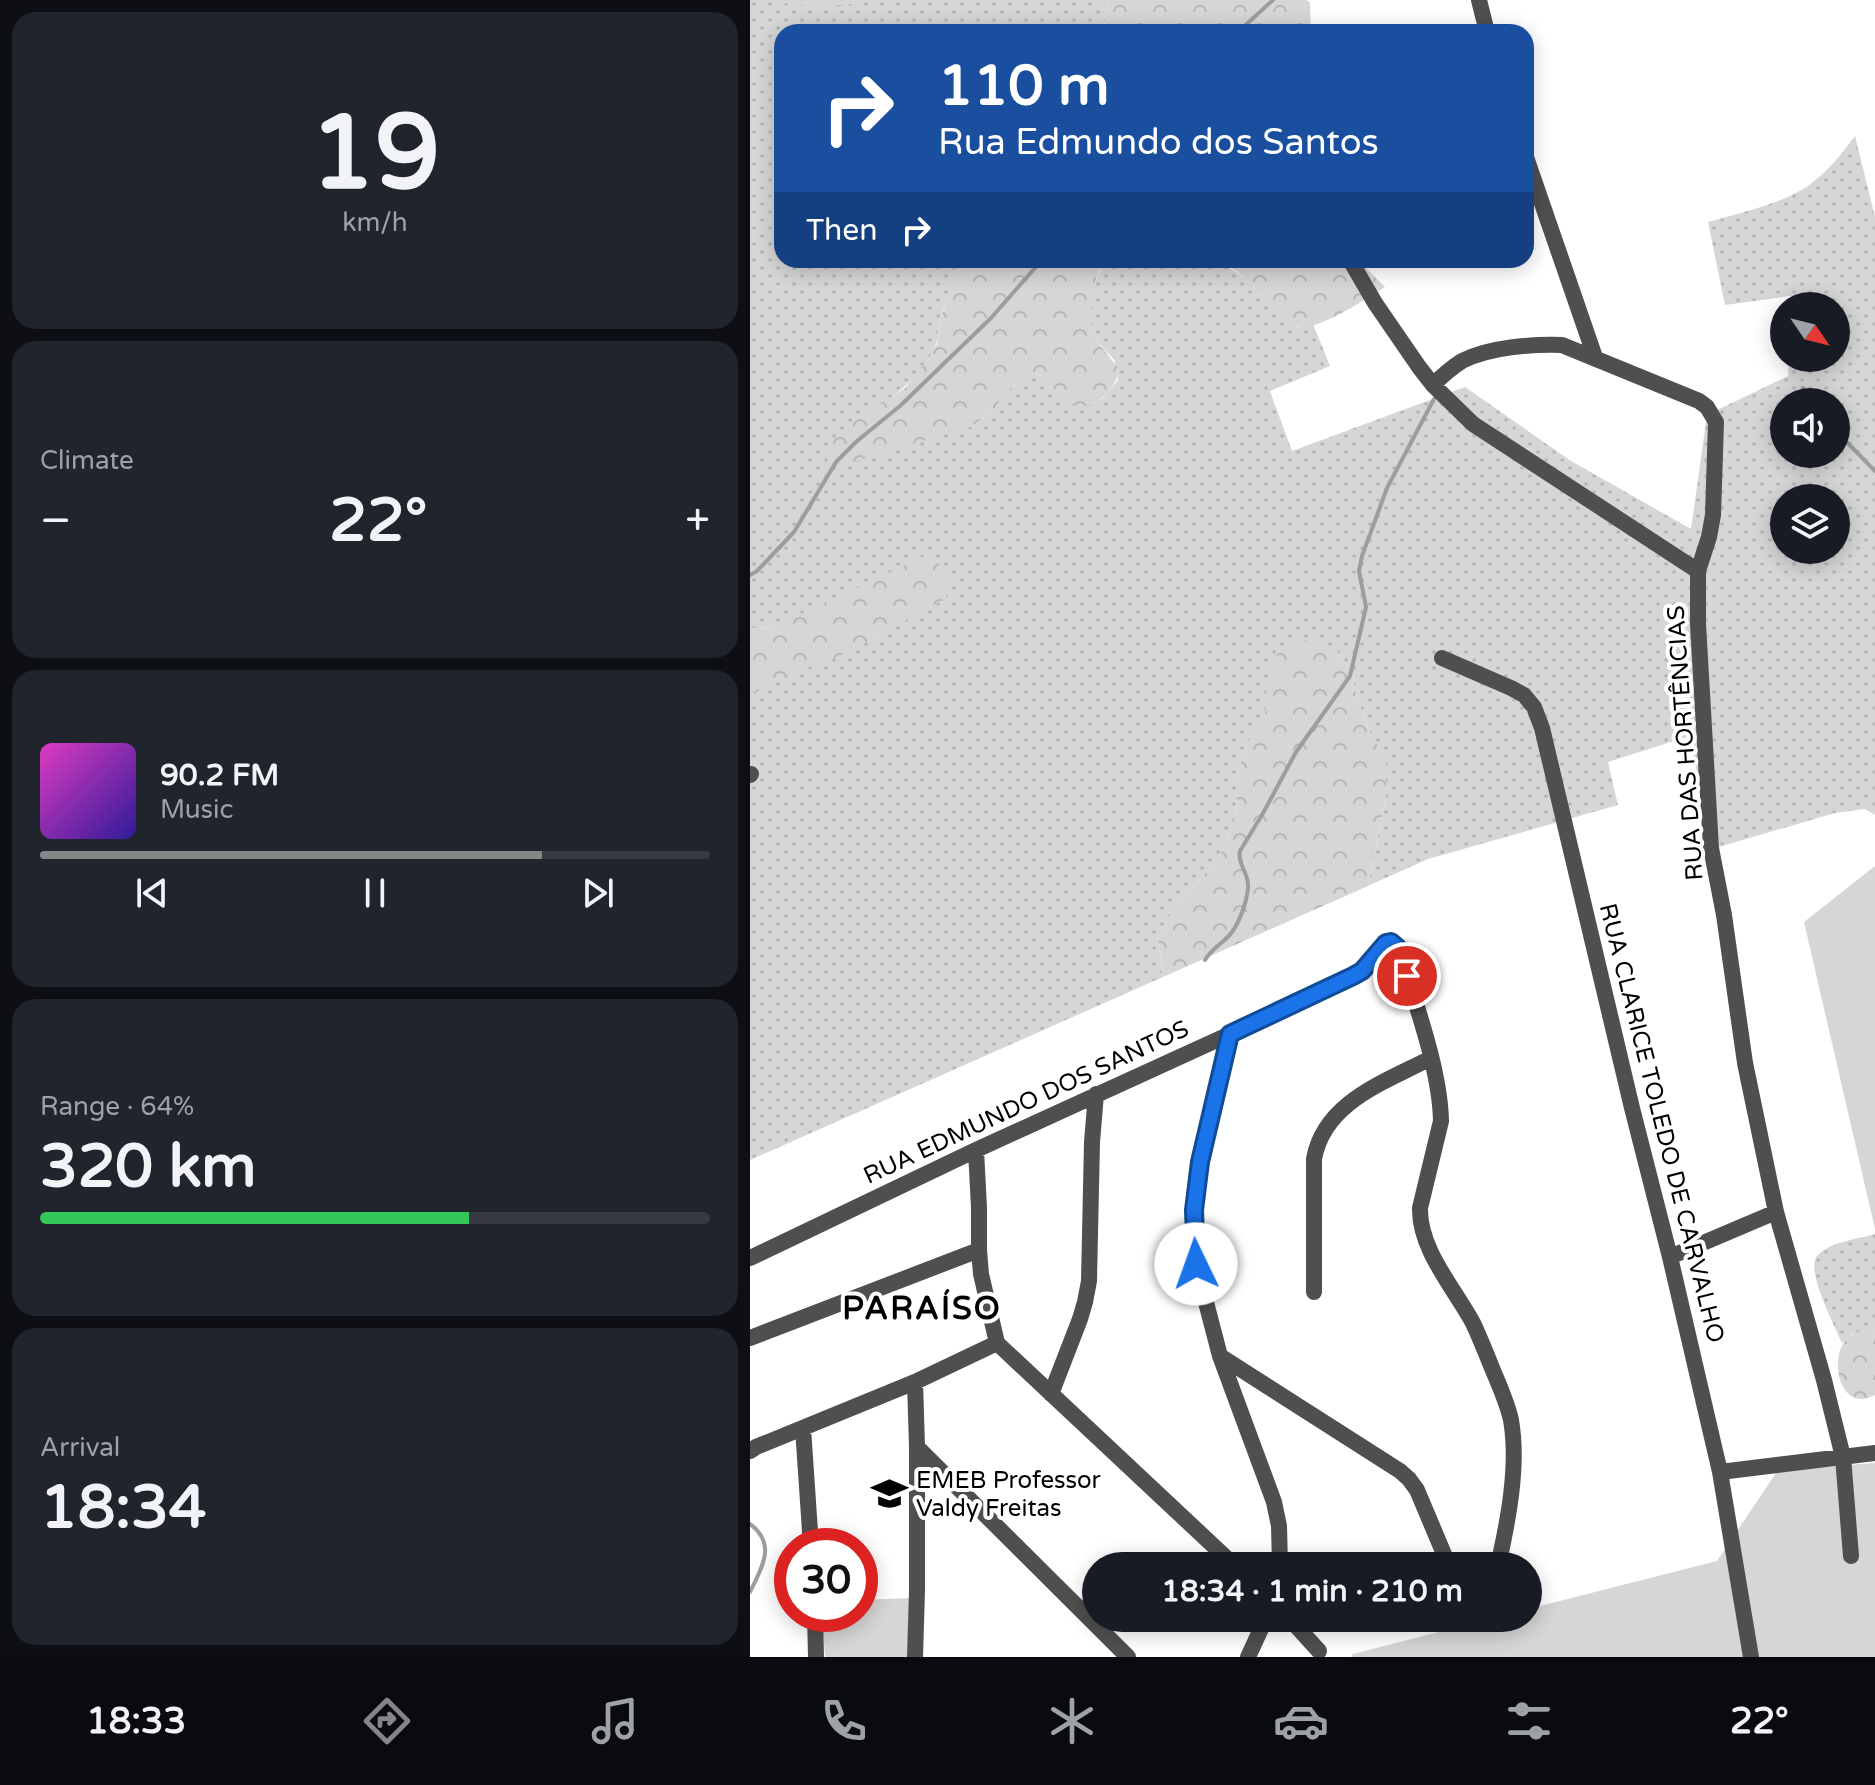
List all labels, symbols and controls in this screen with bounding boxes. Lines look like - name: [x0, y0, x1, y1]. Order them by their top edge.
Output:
- text: 110 m: [938, 53, 1109, 120]
- icon: right: [806, 56, 910, 160]
- text: 19: [310, 92, 440, 217]
- text: Rua Edmundo dos Santos: [938, 121, 1379, 164]
- text: km/h: [342, 207, 408, 238]
- icon: right: [894, 208, 938, 252]
- text: Then: [806, 212, 878, 249]
- north arrow: [1770, 292, 1850, 372]
- map controls: [1770, 292, 1850, 564]
- button: sound: [1770, 388, 1850, 468]
- text: Climate: [40, 445, 134, 476]
- button: layers: [1770, 484, 1850, 564]
- text: 22°: [329, 485, 427, 557]
- text: −: [40, 495, 71, 548]
- text: +: [685, 495, 710, 548]
- street label: RUA DAS HORTÊNCIAS: [1661, 604, 1710, 881]
- text: 90.2 FM: [160, 757, 279, 794]
- text: Music: [160, 794, 233, 825]
- icon: previous: [130, 871, 174, 915]
- icon: pause: [353, 871, 397, 915]
- icon: next: [576, 871, 620, 915]
- street label: RUA CLARICE TOLEDO DE CARVALHO: [1593, 901, 1730, 1346]
- pin: [1373, 942, 1441, 1010]
- icon: arrive: [1385, 954, 1429, 998]
- street label: RUA EDMUNDO DOS SANTOS: [859, 1014, 1193, 1191]
- text: Range · 64%: [40, 1091, 194, 1122]
- text: 320 km: [40, 1131, 256, 1203]
- position arrow: [1154, 1222, 1238, 1306]
- district label: PARAÍSO: [842, 1288, 1002, 1328]
- text: Arrival: [40, 1432, 120, 1463]
- place label: EMEB Professor Valdy Freitas: [916, 1466, 1102, 1523]
- text: 18:34: [40, 1472, 206, 1544]
- school or university icon: EMEB Professor Valdy Freitas: [871, 1475, 909, 1513]
- speed limit sign: 30: [774, 1528, 878, 1632]
- text: 18:34 · 1 min · 210 m: [1161, 1573, 1463, 1610]
- icon: directions: [359, 1693, 415, 1749]
- icon: music: [587, 1693, 643, 1749]
- icon: phone: [816, 1693, 872, 1749]
- icon: climate: [1044, 1693, 1100, 1749]
- icon: car: [1273, 1693, 1329, 1749]
- icon: filters: [1501, 1693, 1557, 1749]
- text: 18:33: [86, 1700, 186, 1743]
- text: 22°: [1730, 1700, 1789, 1743]

